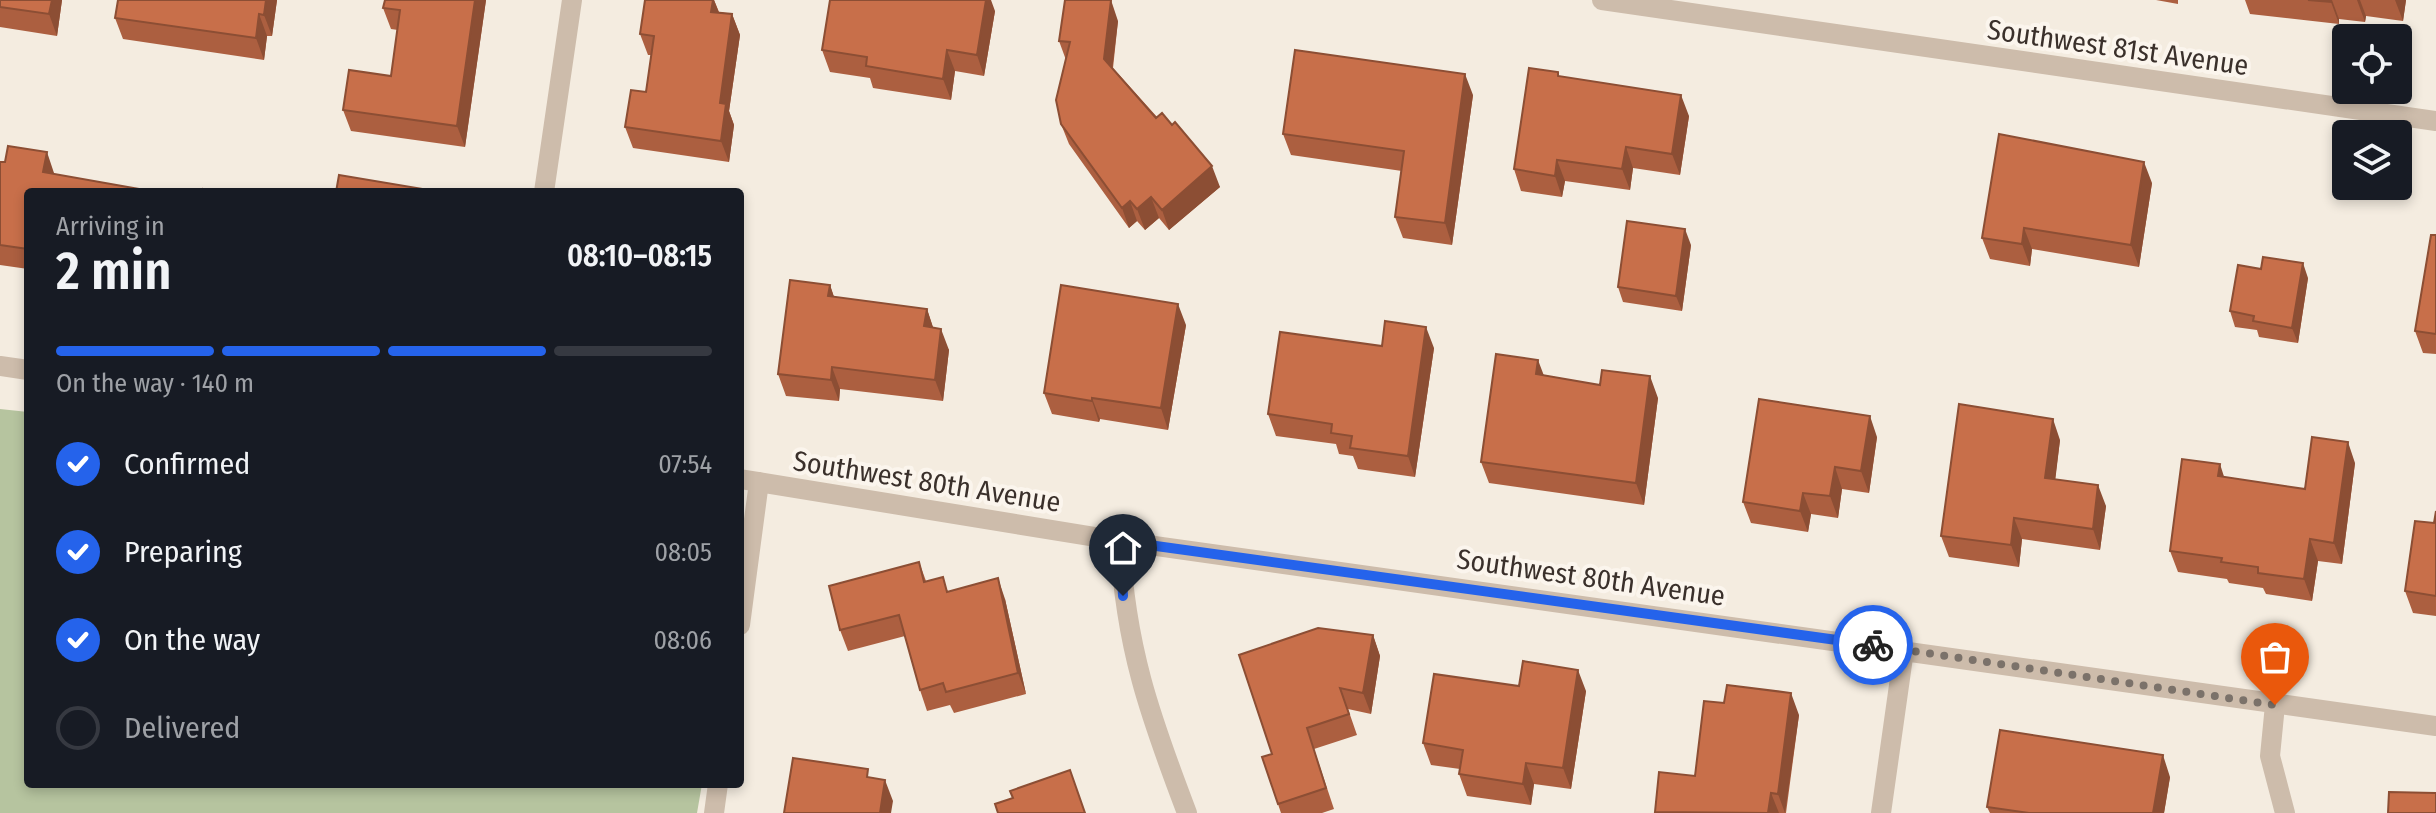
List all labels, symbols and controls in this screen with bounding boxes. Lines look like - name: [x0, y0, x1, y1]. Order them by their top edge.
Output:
- street label: Southwest 81st Avenue: [1985, 13, 2250, 82]
- map controls: [2332, 24, 2412, 200]
- button: locate: [2332, 24, 2412, 104]
- button: layers: [2332, 120, 2412, 200]
- text: Arriving in: [56, 211, 165, 242]
- text: 08:10–08:15: [567, 238, 712, 274]
- text: 2 min: [56, 240, 172, 303]
- text: On the way · 140 m: [56, 368, 254, 399]
- icon: check: [56, 442, 100, 486]
- street label: Southwest 80th Avenue: [791, 444, 1063, 519]
- text: Confirmed: [124, 446, 250, 482]
- text: 07:54: [658, 449, 712, 480]
- pin: [1089, 514, 1157, 596]
- icon: home: [1101, 526, 1145, 570]
- icon: check: [56, 530, 100, 574]
- text: Preparing: [124, 534, 242, 570]
- text: 08:05: [654, 537, 712, 568]
- street label: Southwest 80th Avenue: [1455, 542, 1727, 613]
- courier: [1833, 605, 1913, 685]
- icon: check: [56, 618, 100, 662]
- text: On the way: [124, 622, 260, 658]
- icon: bike: [1851, 623, 1895, 667]
- pin: [2241, 623, 2309, 705]
- text: 08:06: [653, 625, 712, 656]
- icon: bag: [2253, 635, 2297, 679]
- text: Delivered: [124, 710, 240, 746]

